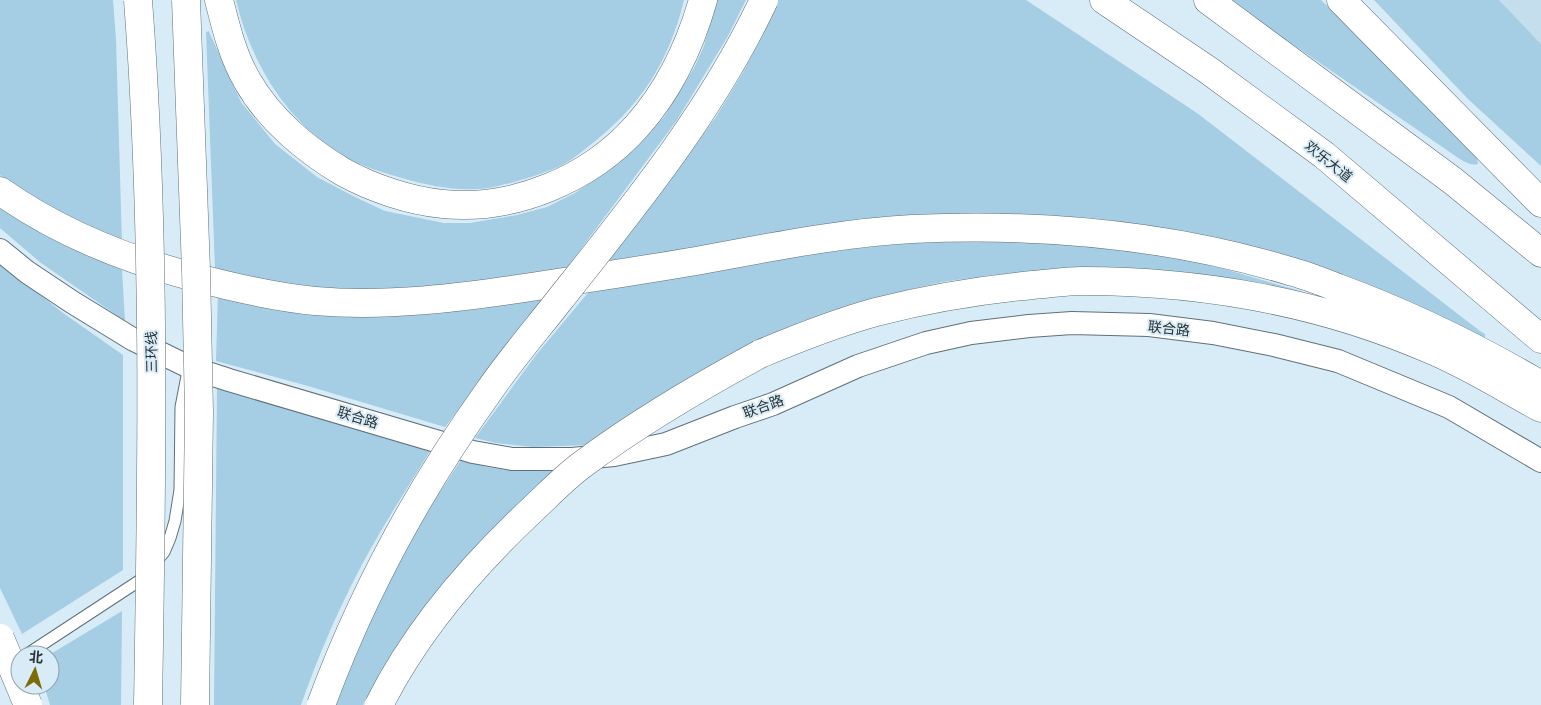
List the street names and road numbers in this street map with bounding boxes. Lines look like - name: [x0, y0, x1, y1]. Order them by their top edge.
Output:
- street label: 欢乐大道: [1302, 137, 1356, 185]
- street label: 联合路: [1147, 317, 1191, 339]
- street label: 三环线: [142, 331, 160, 373]
- street label: 联合路: [740, 391, 786, 421]
- street label: 联合路: [335, 403, 381, 431]

